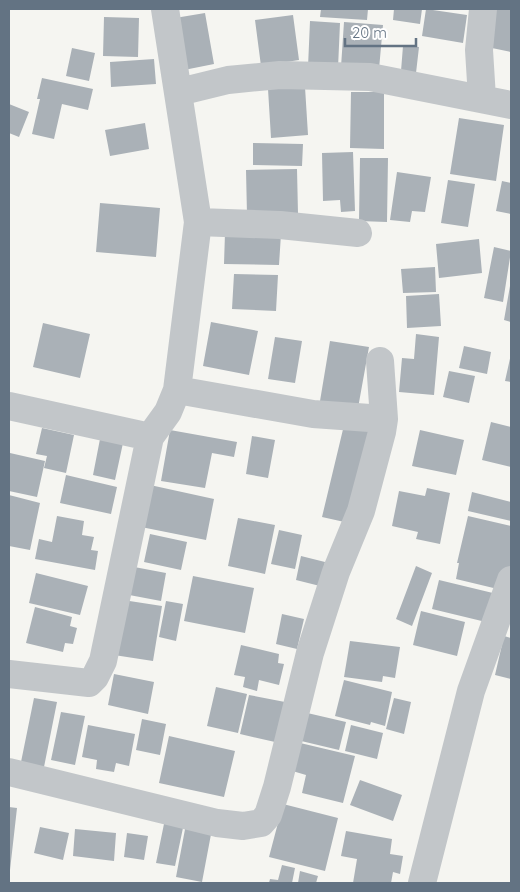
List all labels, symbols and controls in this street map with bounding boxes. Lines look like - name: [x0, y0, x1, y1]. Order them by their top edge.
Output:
- scale bar: [345, 15, 416, 47]
- text: 20 m: [352, 23, 387, 42]

